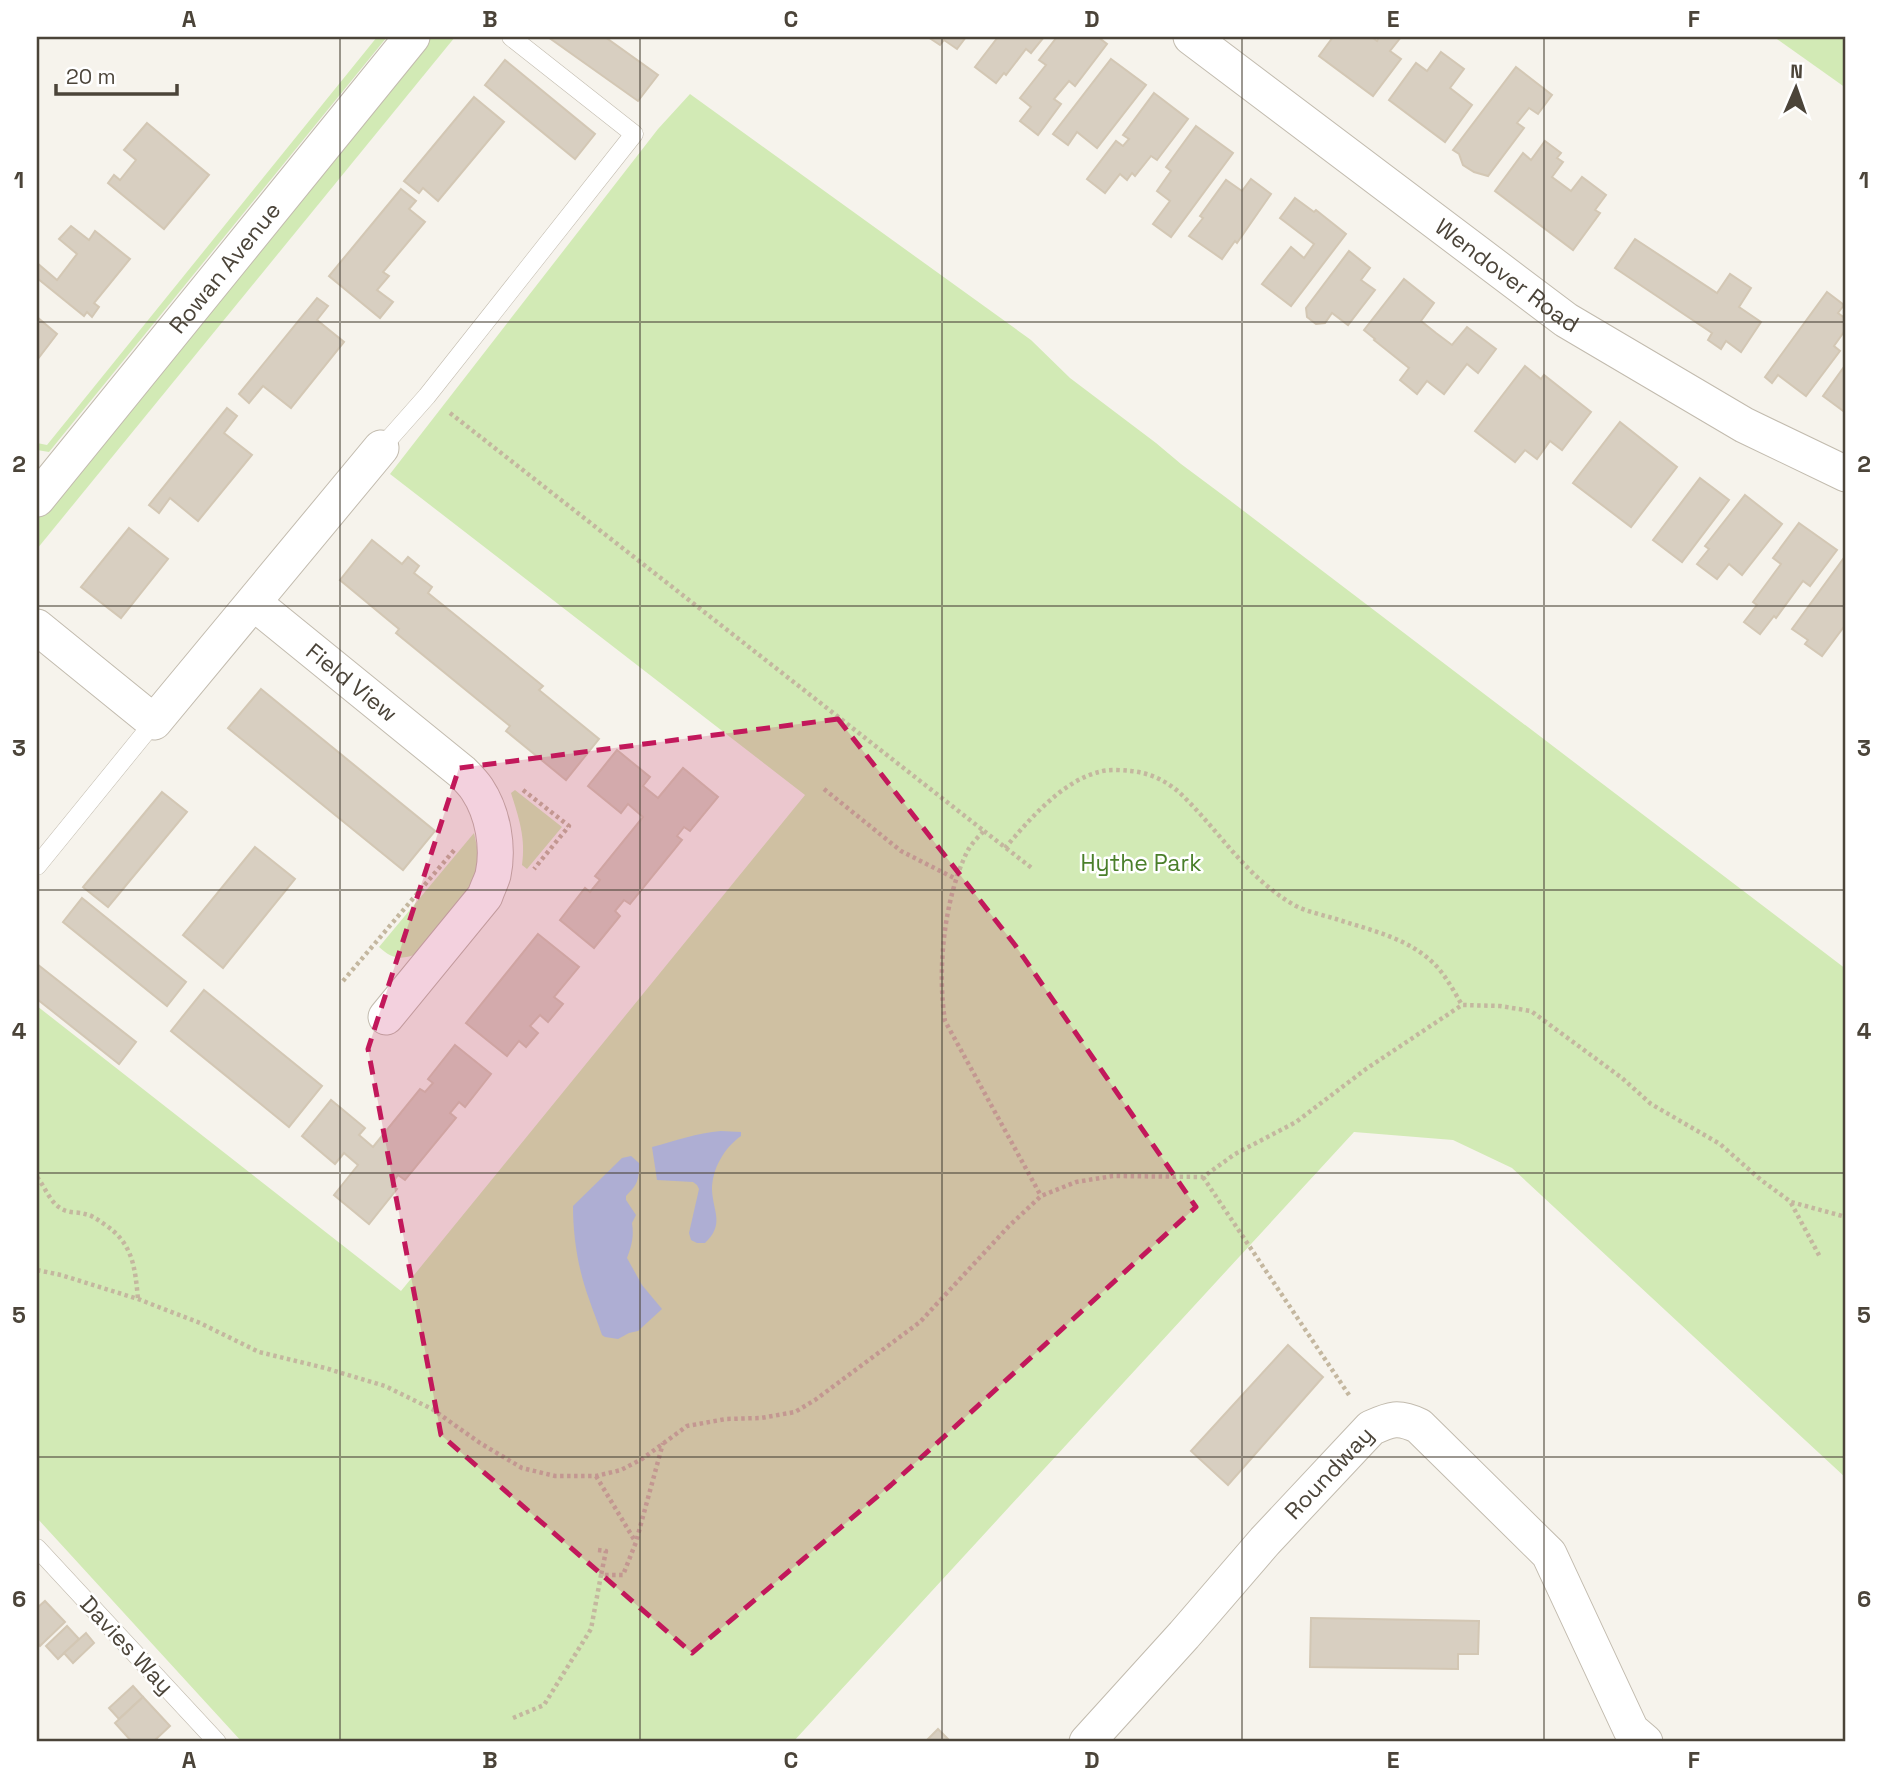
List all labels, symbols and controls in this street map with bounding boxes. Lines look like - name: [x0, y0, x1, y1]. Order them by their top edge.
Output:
- text: A: [182, 4, 197, 34]
- text: B: [482, 4, 498, 34]
- text: C: [784, 4, 798, 34]
- text: D: [1084, 4, 1100, 34]
- text: E: [1387, 4, 1399, 34]
- text: F: [1688, 4, 1700, 34]
- scale bar: [56, 52, 177, 96]
- north arrow: [1760, 52, 1830, 122]
- text: N: [1790, 59, 1803, 84]
- text: 20 m: [66, 63, 116, 90]
- text: 1: [14, 165, 24, 195]
- text: 1: [1859, 165, 1869, 195]
- street label: Rowan Avenue: [162, 196, 287, 340]
- street label: Wendover Road: [1429, 212, 1584, 339]
- text: 2: [12, 449, 26, 479]
- text: 2: [1857, 449, 1871, 479]
- street label: Field View: [300, 636, 404, 729]
- text: 3: [12, 733, 26, 763]
- text: 3: [1857, 733, 1871, 763]
- park label: Hythe Park: [1080, 848, 1202, 878]
- text: 4: [12, 1016, 27, 1046]
- text: 4: [1857, 1016, 1872, 1046]
- text: 5: [12, 1300, 26, 1330]
- text: 5: [1857, 1300, 1871, 1330]
- street label: Roundway: [1278, 1420, 1380, 1526]
- text: 6: [12, 1584, 26, 1614]
- text: 6: [1857, 1584, 1871, 1614]
- street label: Davies Way: [74, 1589, 180, 1701]
- text: A: [182, 1745, 197, 1775]
- text: B: [482, 1745, 498, 1775]
- text: C: [784, 1745, 798, 1775]
- text: D: [1084, 1745, 1100, 1775]
- text: E: [1387, 1745, 1399, 1775]
- text: F: [1688, 1745, 1700, 1775]

